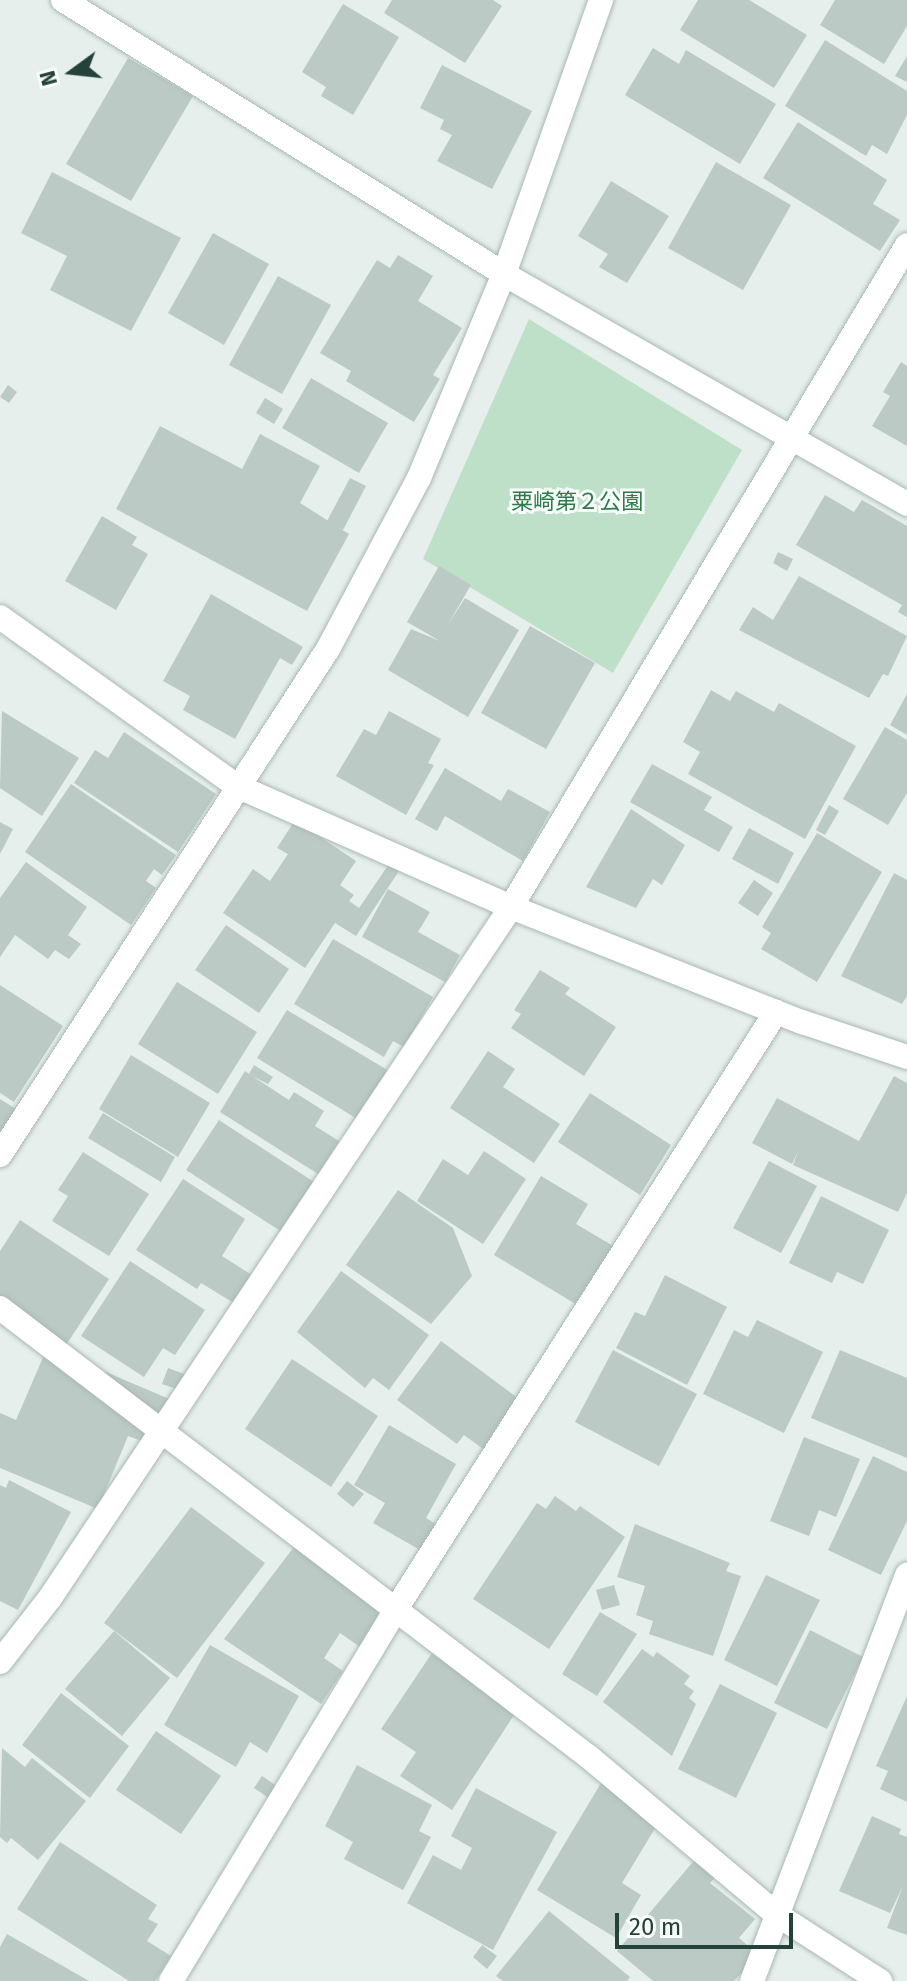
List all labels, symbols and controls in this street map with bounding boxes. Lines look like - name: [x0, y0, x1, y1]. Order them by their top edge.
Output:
- north arrow: [32, 32, 112, 112]
- text: N: [33, 68, 63, 89]
- park label: 粟崎第２公園: [511, 489, 643, 515]
- scale bar: [619, 1897, 797, 1947]
- text: 20 m: [629, 1913, 681, 1941]

